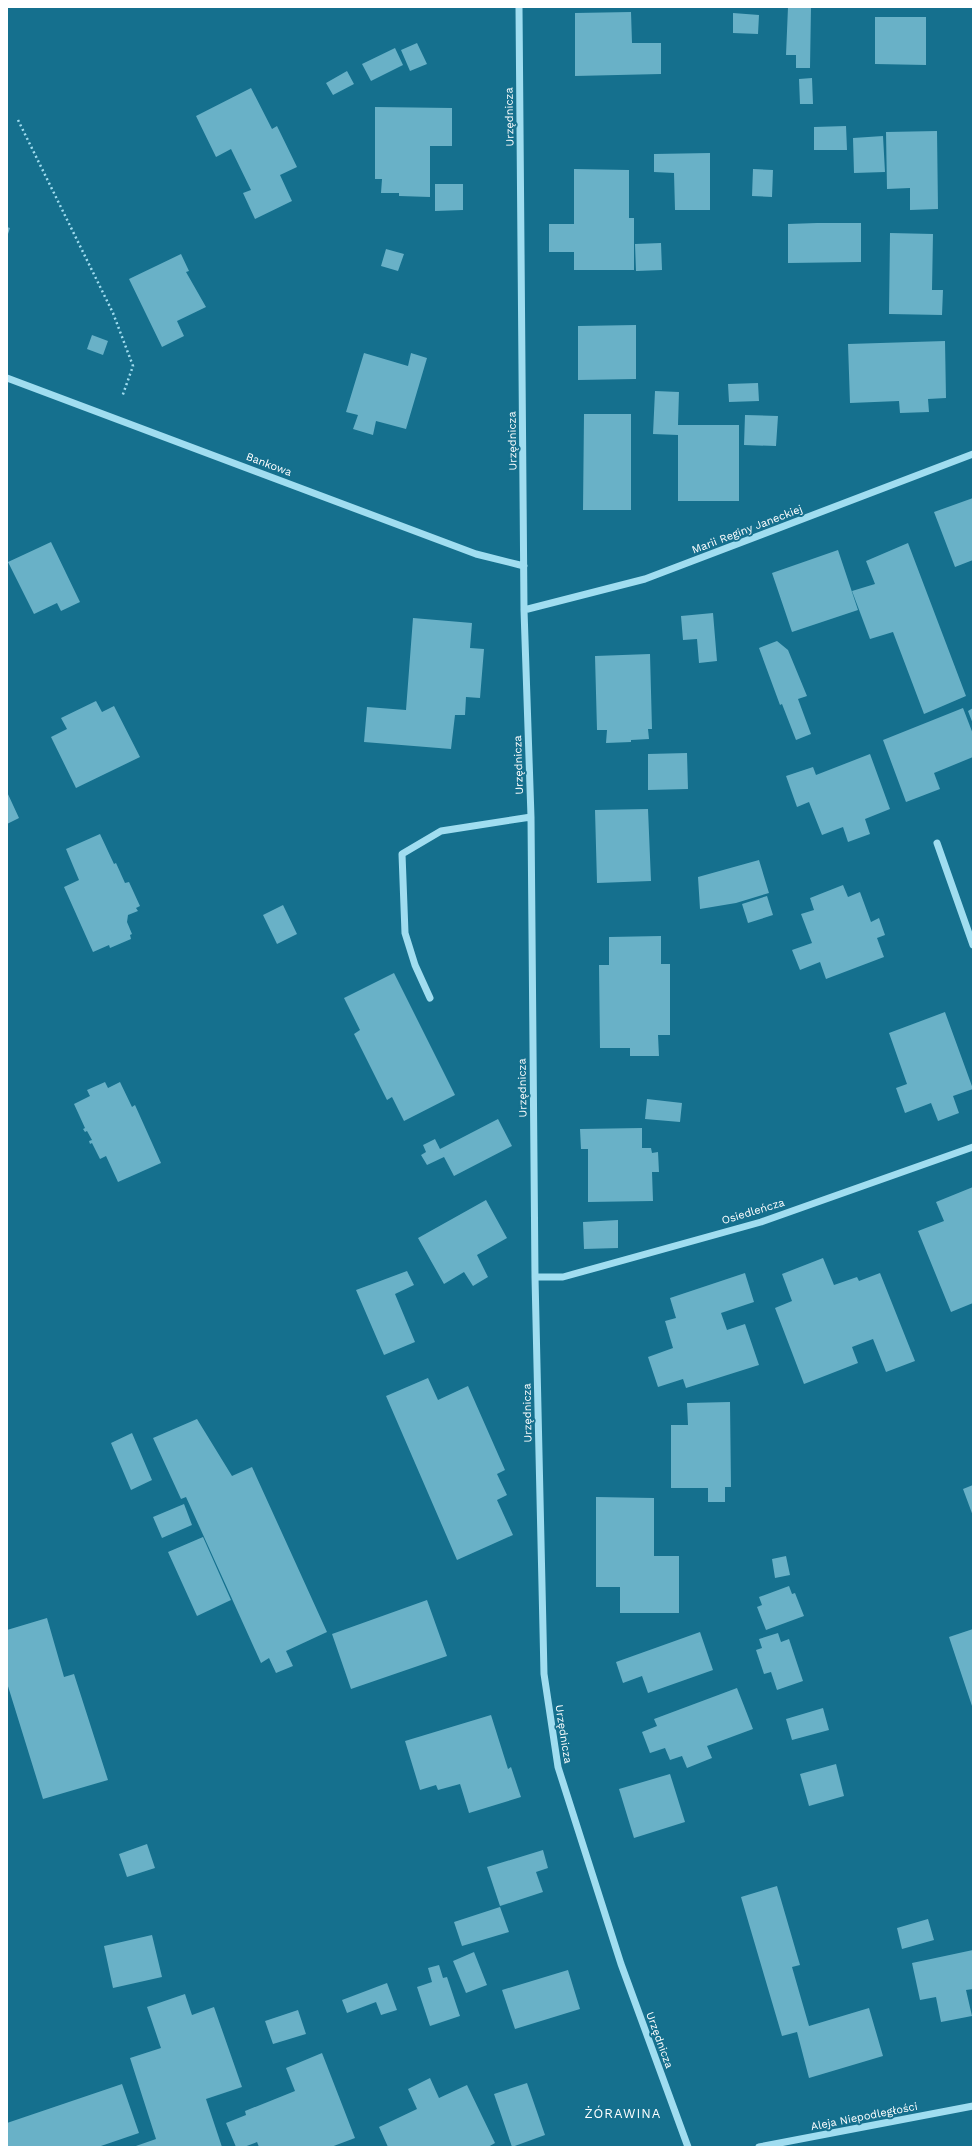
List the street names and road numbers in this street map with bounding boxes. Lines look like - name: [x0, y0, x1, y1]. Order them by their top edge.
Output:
- street label: Urzędnicza: [502, 87, 517, 147]
- street label: Urzędnicza: [505, 411, 520, 471]
- street label: Bankowa: [244, 450, 294, 479]
- street label: Marii Reginy Janeckiej: [690, 502, 804, 557]
- street label: Urzędnicza: [511, 735, 526, 795]
- street label: Urzędnicza: [515, 1058, 530, 1118]
- street label: Osiedleńcza: [720, 1196, 786, 1227]
- street label: Urzędnicza: [520, 1383, 535, 1443]
- street label: Urzędnicza: [552, 1704, 575, 1764]
- street label: Urzędnicza: [643, 2010, 676, 2070]
- street label: Aleja Niepodległości: [810, 2100, 919, 2133]

